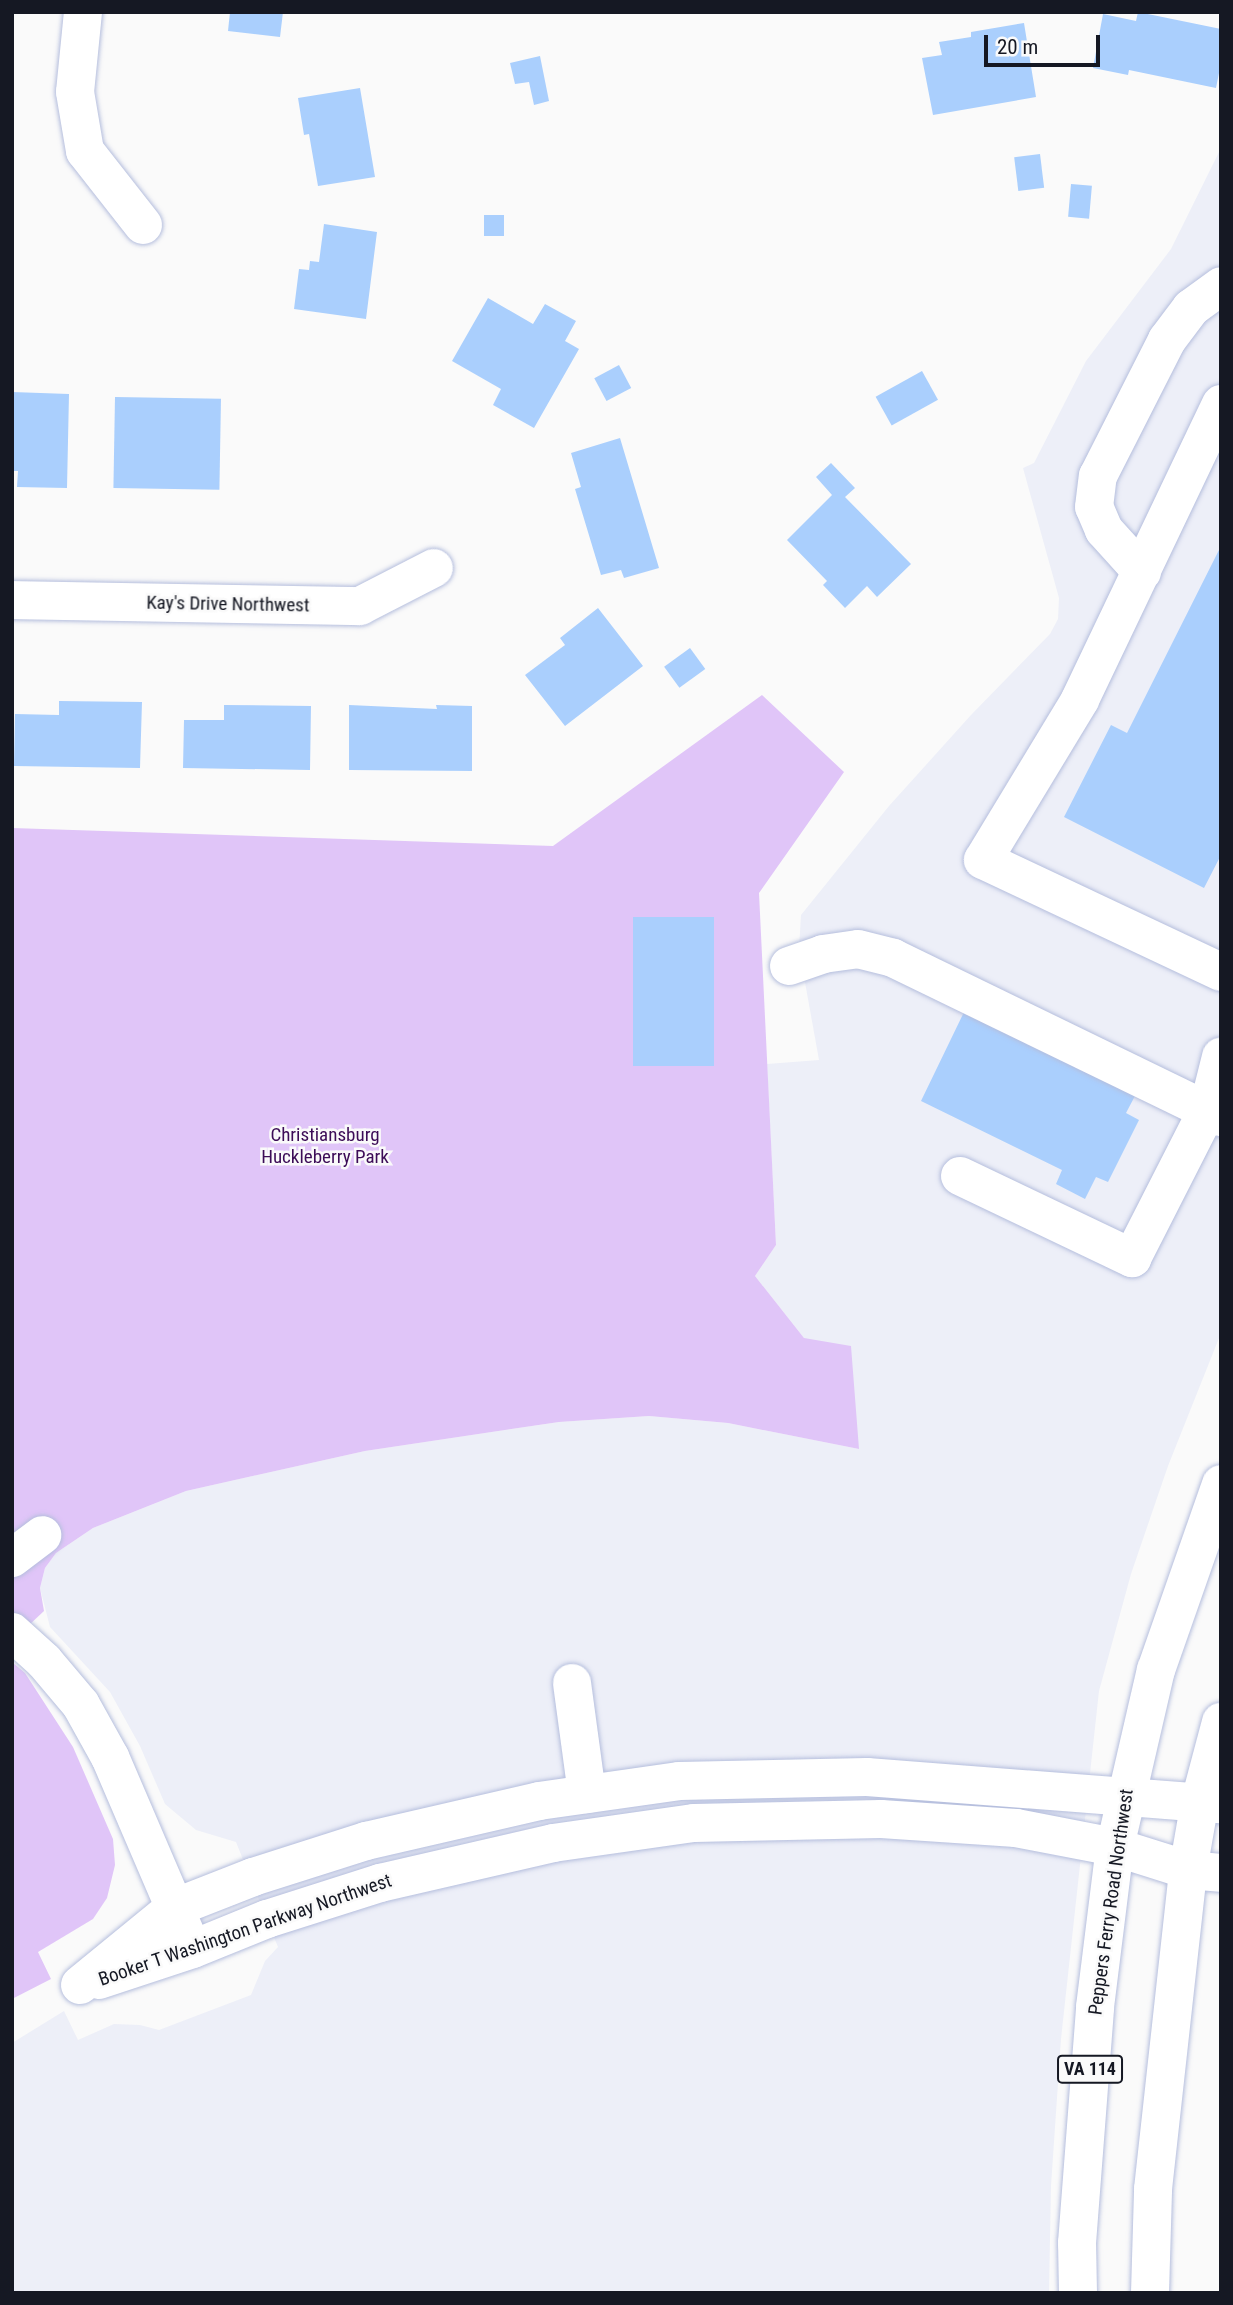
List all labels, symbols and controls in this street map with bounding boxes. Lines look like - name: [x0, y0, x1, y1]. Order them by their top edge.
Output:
- scale bar: [988, 21, 1104, 65]
- text: 20 m: [997, 35, 1038, 59]
- street label: Kay's Drive Northwest: [146, 591, 310, 617]
- park label: Christiansburg Huckleberry Park: [261, 1124, 389, 1168]
- street label: Peppers Ferry Road Northwest: [1084, 1787, 1138, 2017]
- street label: Booker T Washington Parkway Northwest: [95, 1869, 395, 1991]
- road number: VA 114: [1057, 2054, 1123, 2084]

